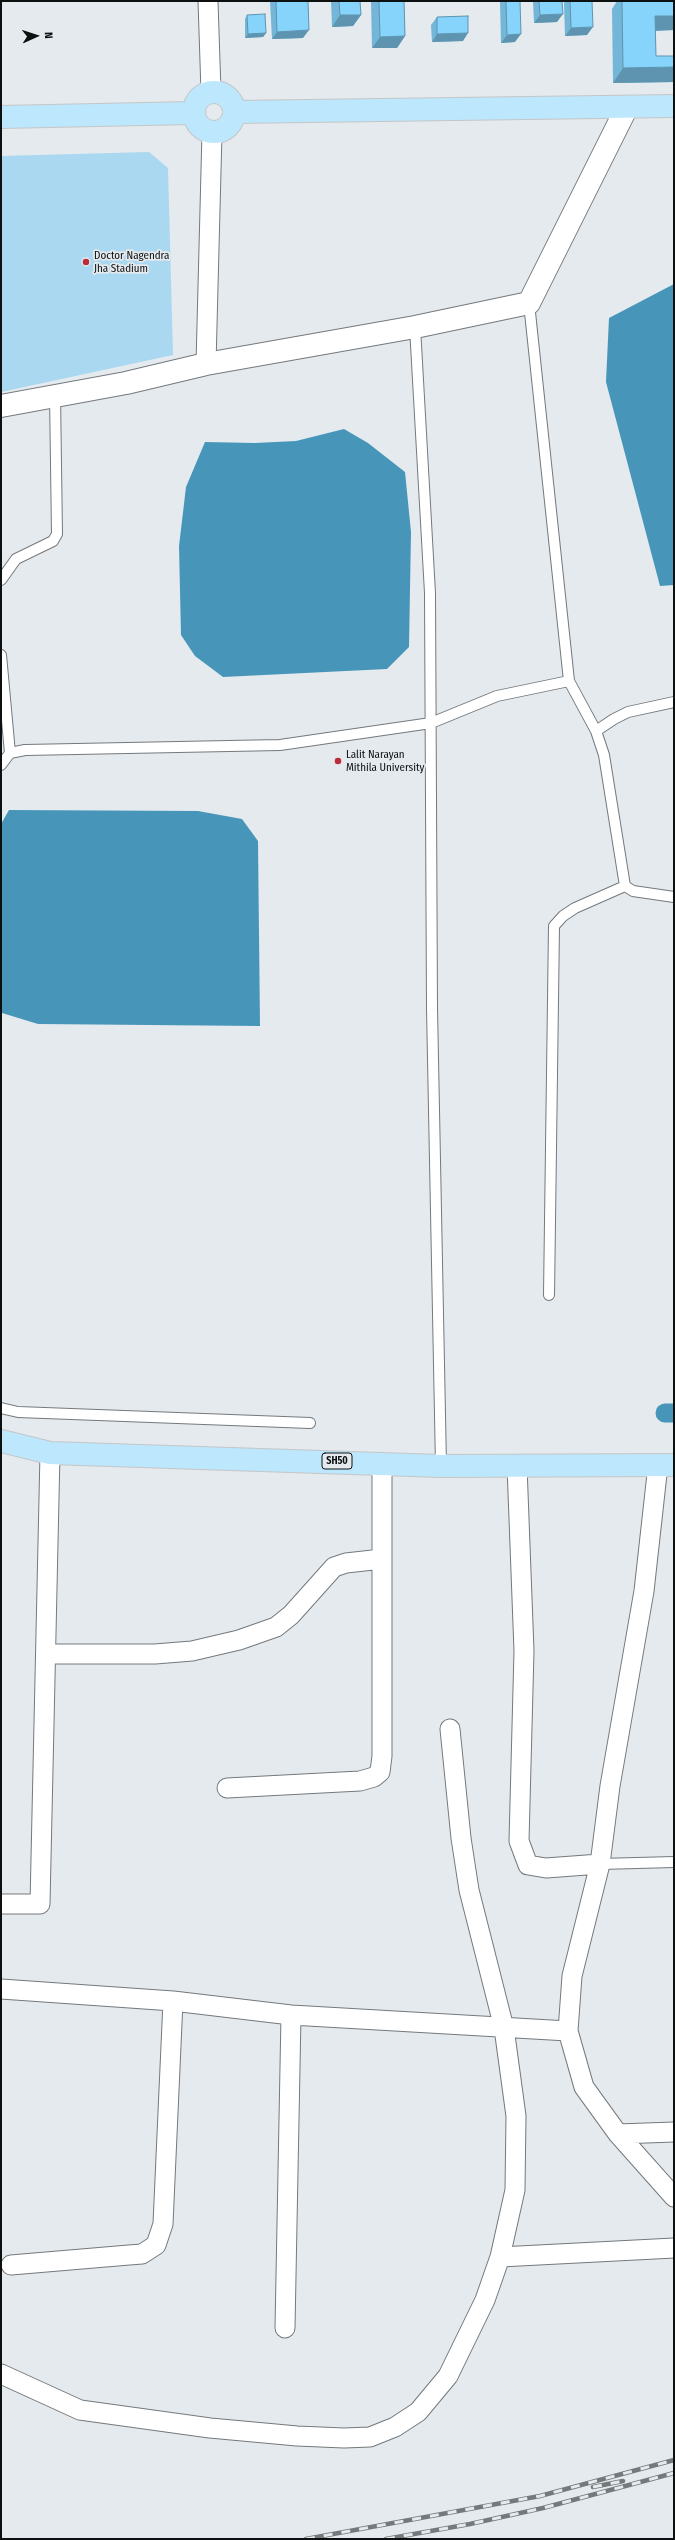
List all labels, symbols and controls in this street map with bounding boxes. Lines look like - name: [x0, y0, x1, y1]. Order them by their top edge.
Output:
- north arrow: [16, 16, 56, 56]
- text: N: [42, 32, 55, 39]
- place label: Doctor Nagendra Jha Stadium: [94, 249, 169, 275]
- marker: Doctor Nagendra Jha Stadium: [81, 257, 91, 267]
- place label: Lalit Narayan Mithila University: [346, 748, 425, 774]
- marker: Lalit Narayan Mithila University: [333, 756, 343, 766]
- road number: SH50: [322, 1453, 352, 1469]

